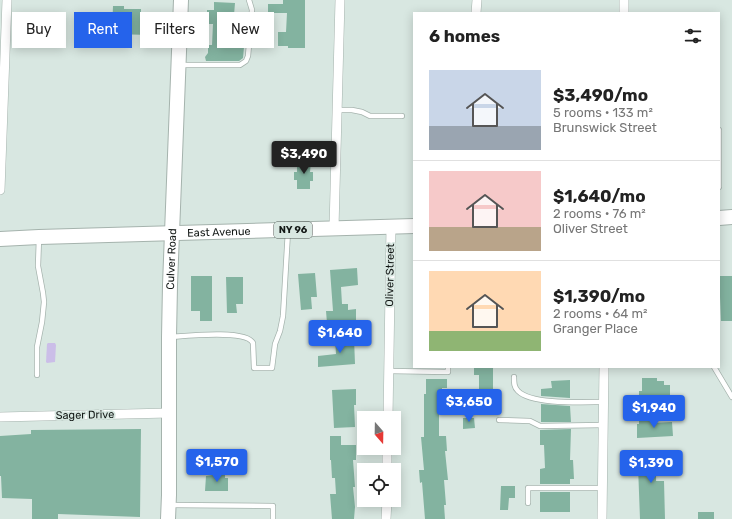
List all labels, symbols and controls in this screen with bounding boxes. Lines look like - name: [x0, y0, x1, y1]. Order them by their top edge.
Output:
- chip: Buy: [12, 12, 66, 48]
- chip: Rent: [74, 12, 132, 48]
- chip: Filters: [140, 12, 209, 48]
- chip: New: [217, 12, 274, 48]
- icon: filters: [682, 25, 704, 47]
- text: 6 homes: [429, 26, 500, 46]
- text: $3,490/mo: [553, 85, 648, 105]
- icon: home: [461, 86, 509, 134]
- text: 5 rooms · 133 m²: [553, 105, 653, 120]
- text: Brunswick Street: [553, 120, 657, 135]
- pin: $3,490: [271, 141, 337, 175]
- text: $3,490: [281, 146, 327, 161]
- text: $1,640/mo: [553, 186, 646, 206]
- icon: home: [461, 187, 509, 235]
- text: 2 rooms · 76 m²: [553, 206, 646, 221]
- text: Oliver Street: [553, 221, 628, 236]
- road number: NY 96: [274, 222, 312, 238]
- street label: East Avenue: [187, 224, 251, 239]
- street label: Culver Road: [163, 228, 179, 290]
- street label: Oliver Street: [383, 243, 397, 307]
- text: $1,390/mo: [553, 286, 645, 306]
- icon: home: [461, 287, 509, 335]
- text: 2 rooms · 64 m²: [553, 306, 648, 321]
- pin: $1,640: [307, 320, 373, 354]
- text: Granger Place: [553, 321, 638, 336]
- text: $1,640: [318, 325, 362, 340]
- pin: $3,650: [436, 389, 502, 423]
- text: $3,650: [446, 394, 492, 409]
- pin: $1,940: [621, 395, 687, 429]
- text: $1,940: [632, 400, 676, 415]
- street label: Sager Drive: [56, 408, 114, 422]
- north arrow: [357, 411, 401, 455]
- map controls: [357, 411, 401, 507]
- pin: $1,570: [184, 449, 250, 483]
- pin: $1,390: [618, 450, 684, 484]
- text: $1,570: [195, 454, 239, 469]
- text: $1,390: [629, 455, 673, 470]
- button: locate: [357, 463, 401, 507]

